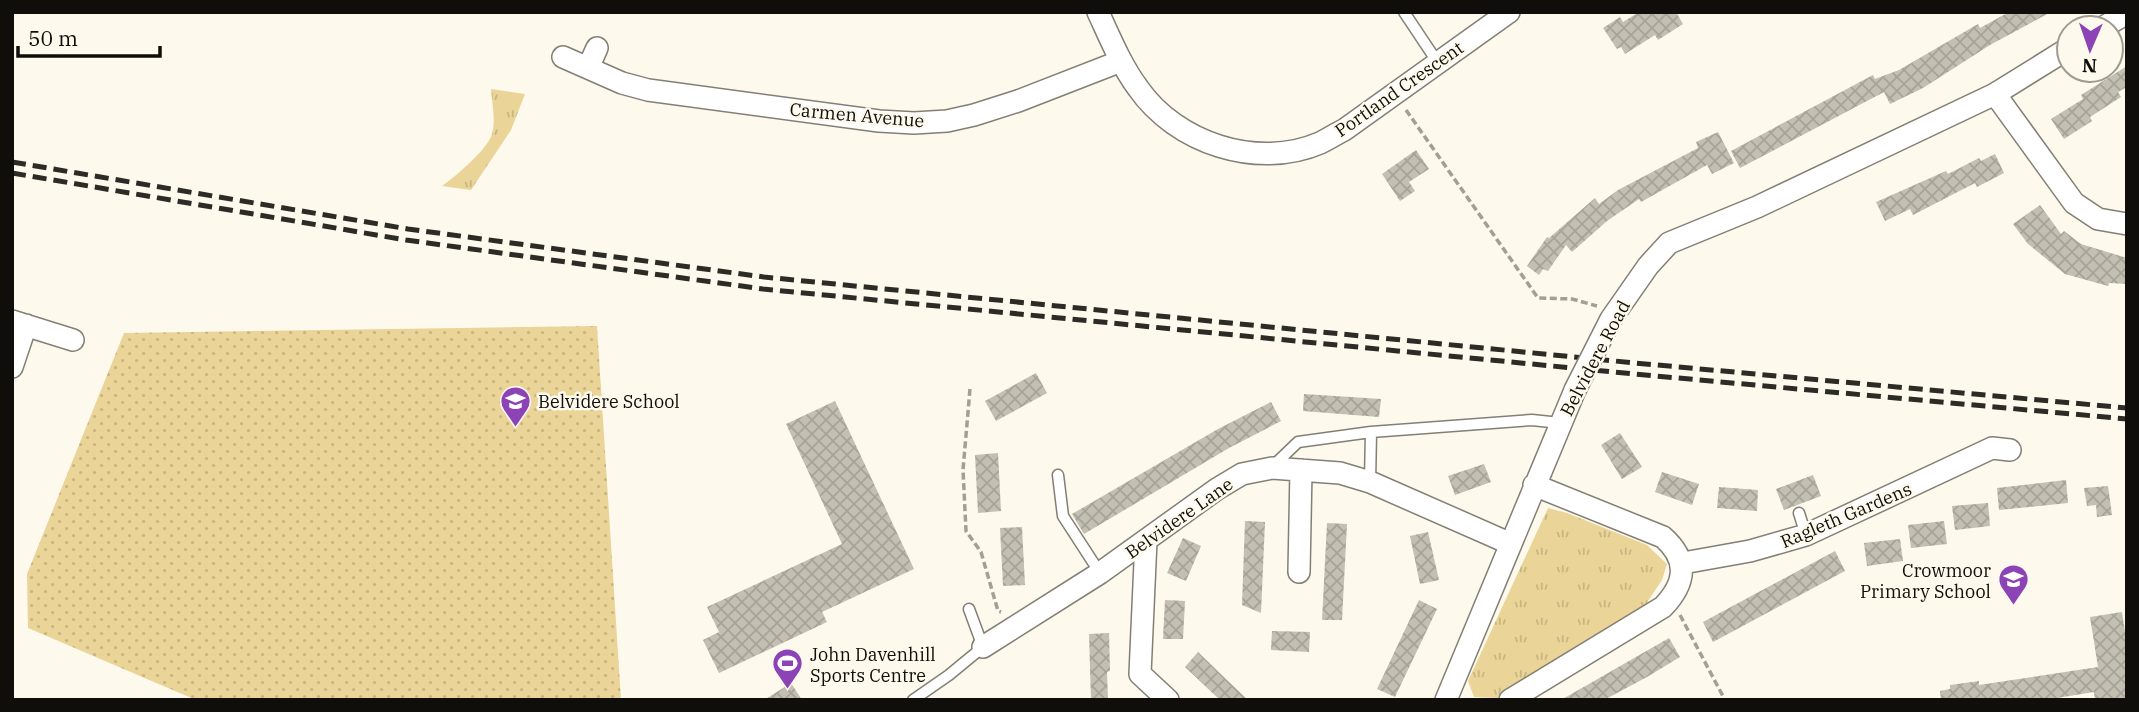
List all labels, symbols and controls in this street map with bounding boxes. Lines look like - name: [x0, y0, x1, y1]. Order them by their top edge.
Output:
- scale bar: [18, 14, 159, 58]
- north arrow: [2055, 14, 2125, 84]
- text: 50 m: [28, 24, 78, 52]
- street label: Portland Crescent: [1330, 36, 1468, 142]
- text: N: [2081, 54, 2097, 78]
- street label: Carmen Avenue: [789, 98, 925, 132]
- street label: Belvidere Road: [1555, 296, 1635, 420]
- school or university icon: Belvidere School: [498, 384, 532, 428]
- place label: Belvidere School: [538, 390, 680, 413]
- street label: Belvidere Lane: [1121, 472, 1237, 564]
- street label: Ragleth Gardens: [1777, 477, 1915, 553]
- place label: Crowmoor Primary School: [1860, 559, 1991, 603]
- school or university icon: Crowmoor Primary School: [1997, 563, 2031, 607]
- place label: John Davenhill Sports Centre: [810, 643, 936, 687]
- sports icon: John Davenhill Sports Centre: [770, 647, 804, 691]

